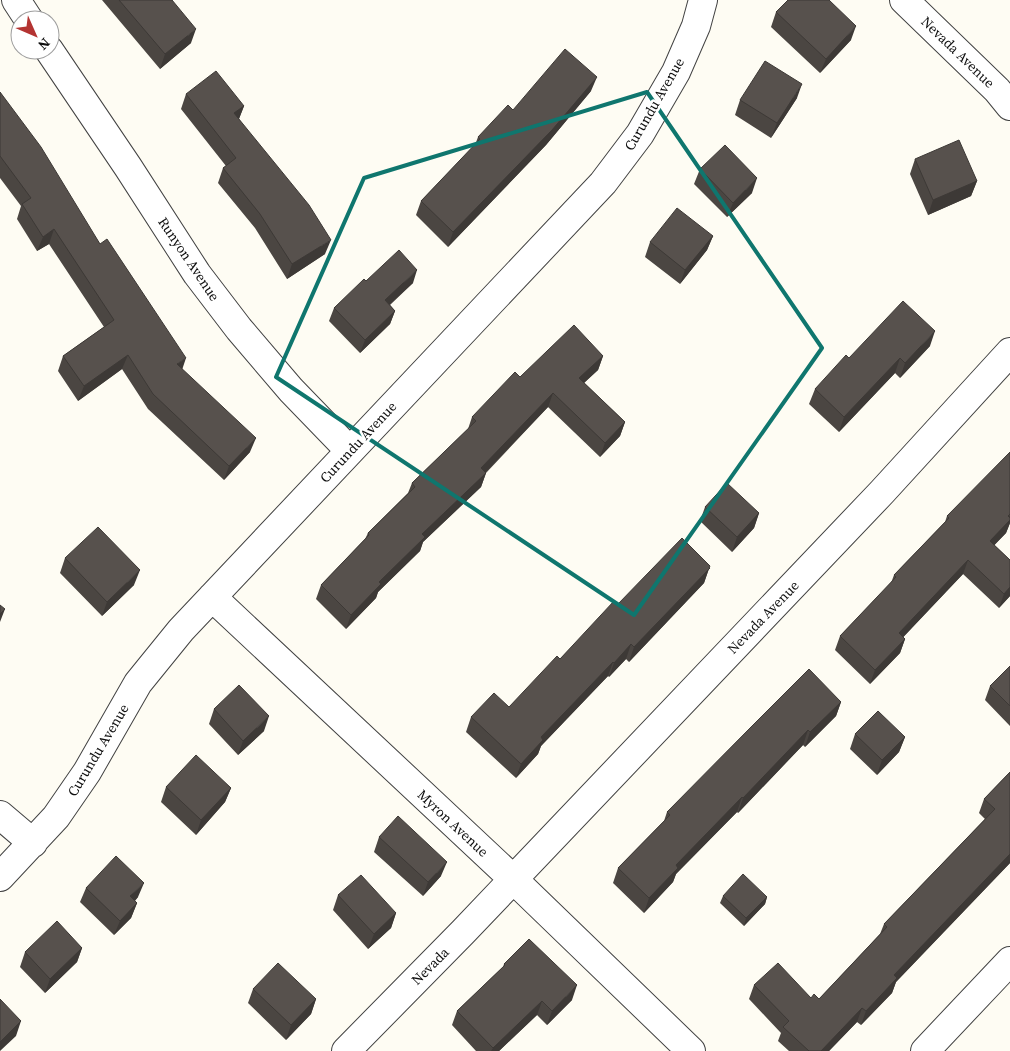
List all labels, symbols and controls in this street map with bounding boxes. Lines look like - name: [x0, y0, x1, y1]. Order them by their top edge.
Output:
- north arrow: [10, 10, 60, 60]
- street label: Nevada Avenue: [917, 12, 999, 92]
- text: N: [34, 34, 55, 55]
- street label: Curundu Avenue: [619, 54, 689, 154]
- street label: Runyon Avenue: [153, 213, 225, 305]
- street label: Curundu Avenue: [315, 397, 401, 487]
- street label: Nevada Avenue: [723, 576, 803, 658]
- street label: Curundu Avenue: [62, 700, 134, 800]
- street label: Myron Avenue: [413, 785, 493, 861]
- street label: Nevada: [407, 942, 454, 989]

